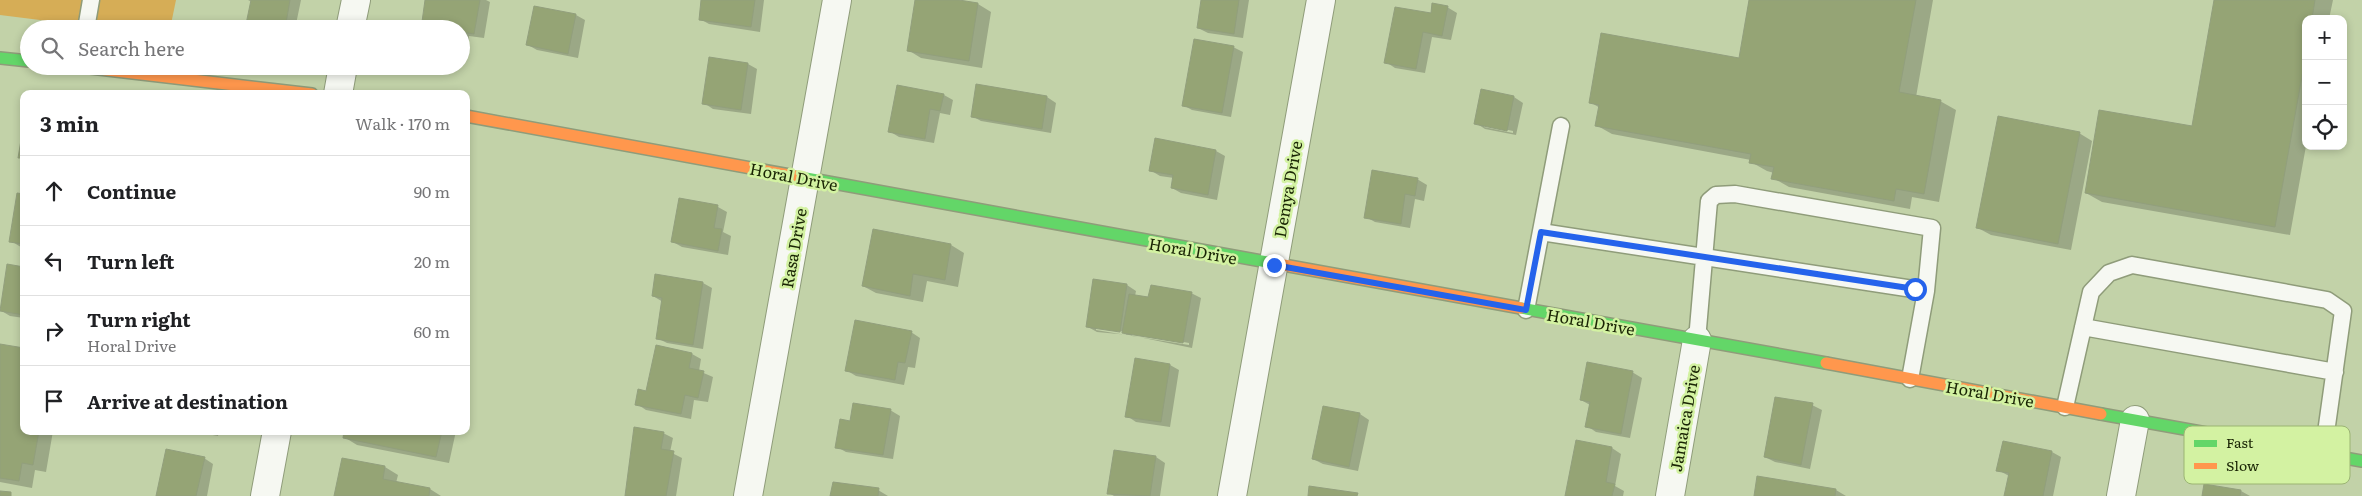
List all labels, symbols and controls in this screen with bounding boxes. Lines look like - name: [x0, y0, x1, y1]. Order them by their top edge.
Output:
- map controls: [2302, 15, 2347, 150]
- button: +: [2302, 15, 2347, 60]
- search box: [20, 20, 470, 75]
- icon: search: [38, 34, 66, 62]
- text: Search here: [78, 34, 185, 62]
- button: −: [2302, 60, 2347, 105]
- button: locate: [2302, 105, 2347, 150]
- text: 3 min: [40, 107, 99, 138]
- text: Walk · 170 m: [355, 111, 450, 135]
- street label: Demya Drive: [1267, 139, 1307, 239]
- street label: Horal Drive: [748, 156, 840, 196]
- icon: ahead: [40, 177, 68, 205]
- text: Continue: [87, 177, 176, 205]
- text: 90 m: [414, 179, 450, 203]
- street label: Rasa Drive: [774, 206, 812, 290]
- street label: Horal Drive: [1147, 230, 1239, 270]
- icon: left: [40, 247, 68, 275]
- text: Turn left: [87, 247, 174, 275]
- text: 20 m: [414, 249, 450, 273]
- route end: [1263, 254, 1286, 277]
- route start: [1904, 278, 1927, 301]
- street label: Horal Drive: [1545, 301, 1637, 341]
- text: Turn right: [87, 305, 191, 333]
- icon: right: [40, 317, 68, 345]
- text: 60 m: [413, 319, 450, 343]
- text: Horal Drive: [87, 333, 176, 357]
- street label: Jamaica Drive: [1663, 363, 1705, 473]
- street label: Horal Drive: [1944, 373, 2036, 413]
- icon: arrive: [40, 387, 68, 415]
- text: Arrive at destination: [87, 387, 288, 415]
- legend: [2184, 426, 2350, 484]
- text: Fast: [2226, 432, 2254, 452]
- text: Slow: [2226, 455, 2259, 475]

